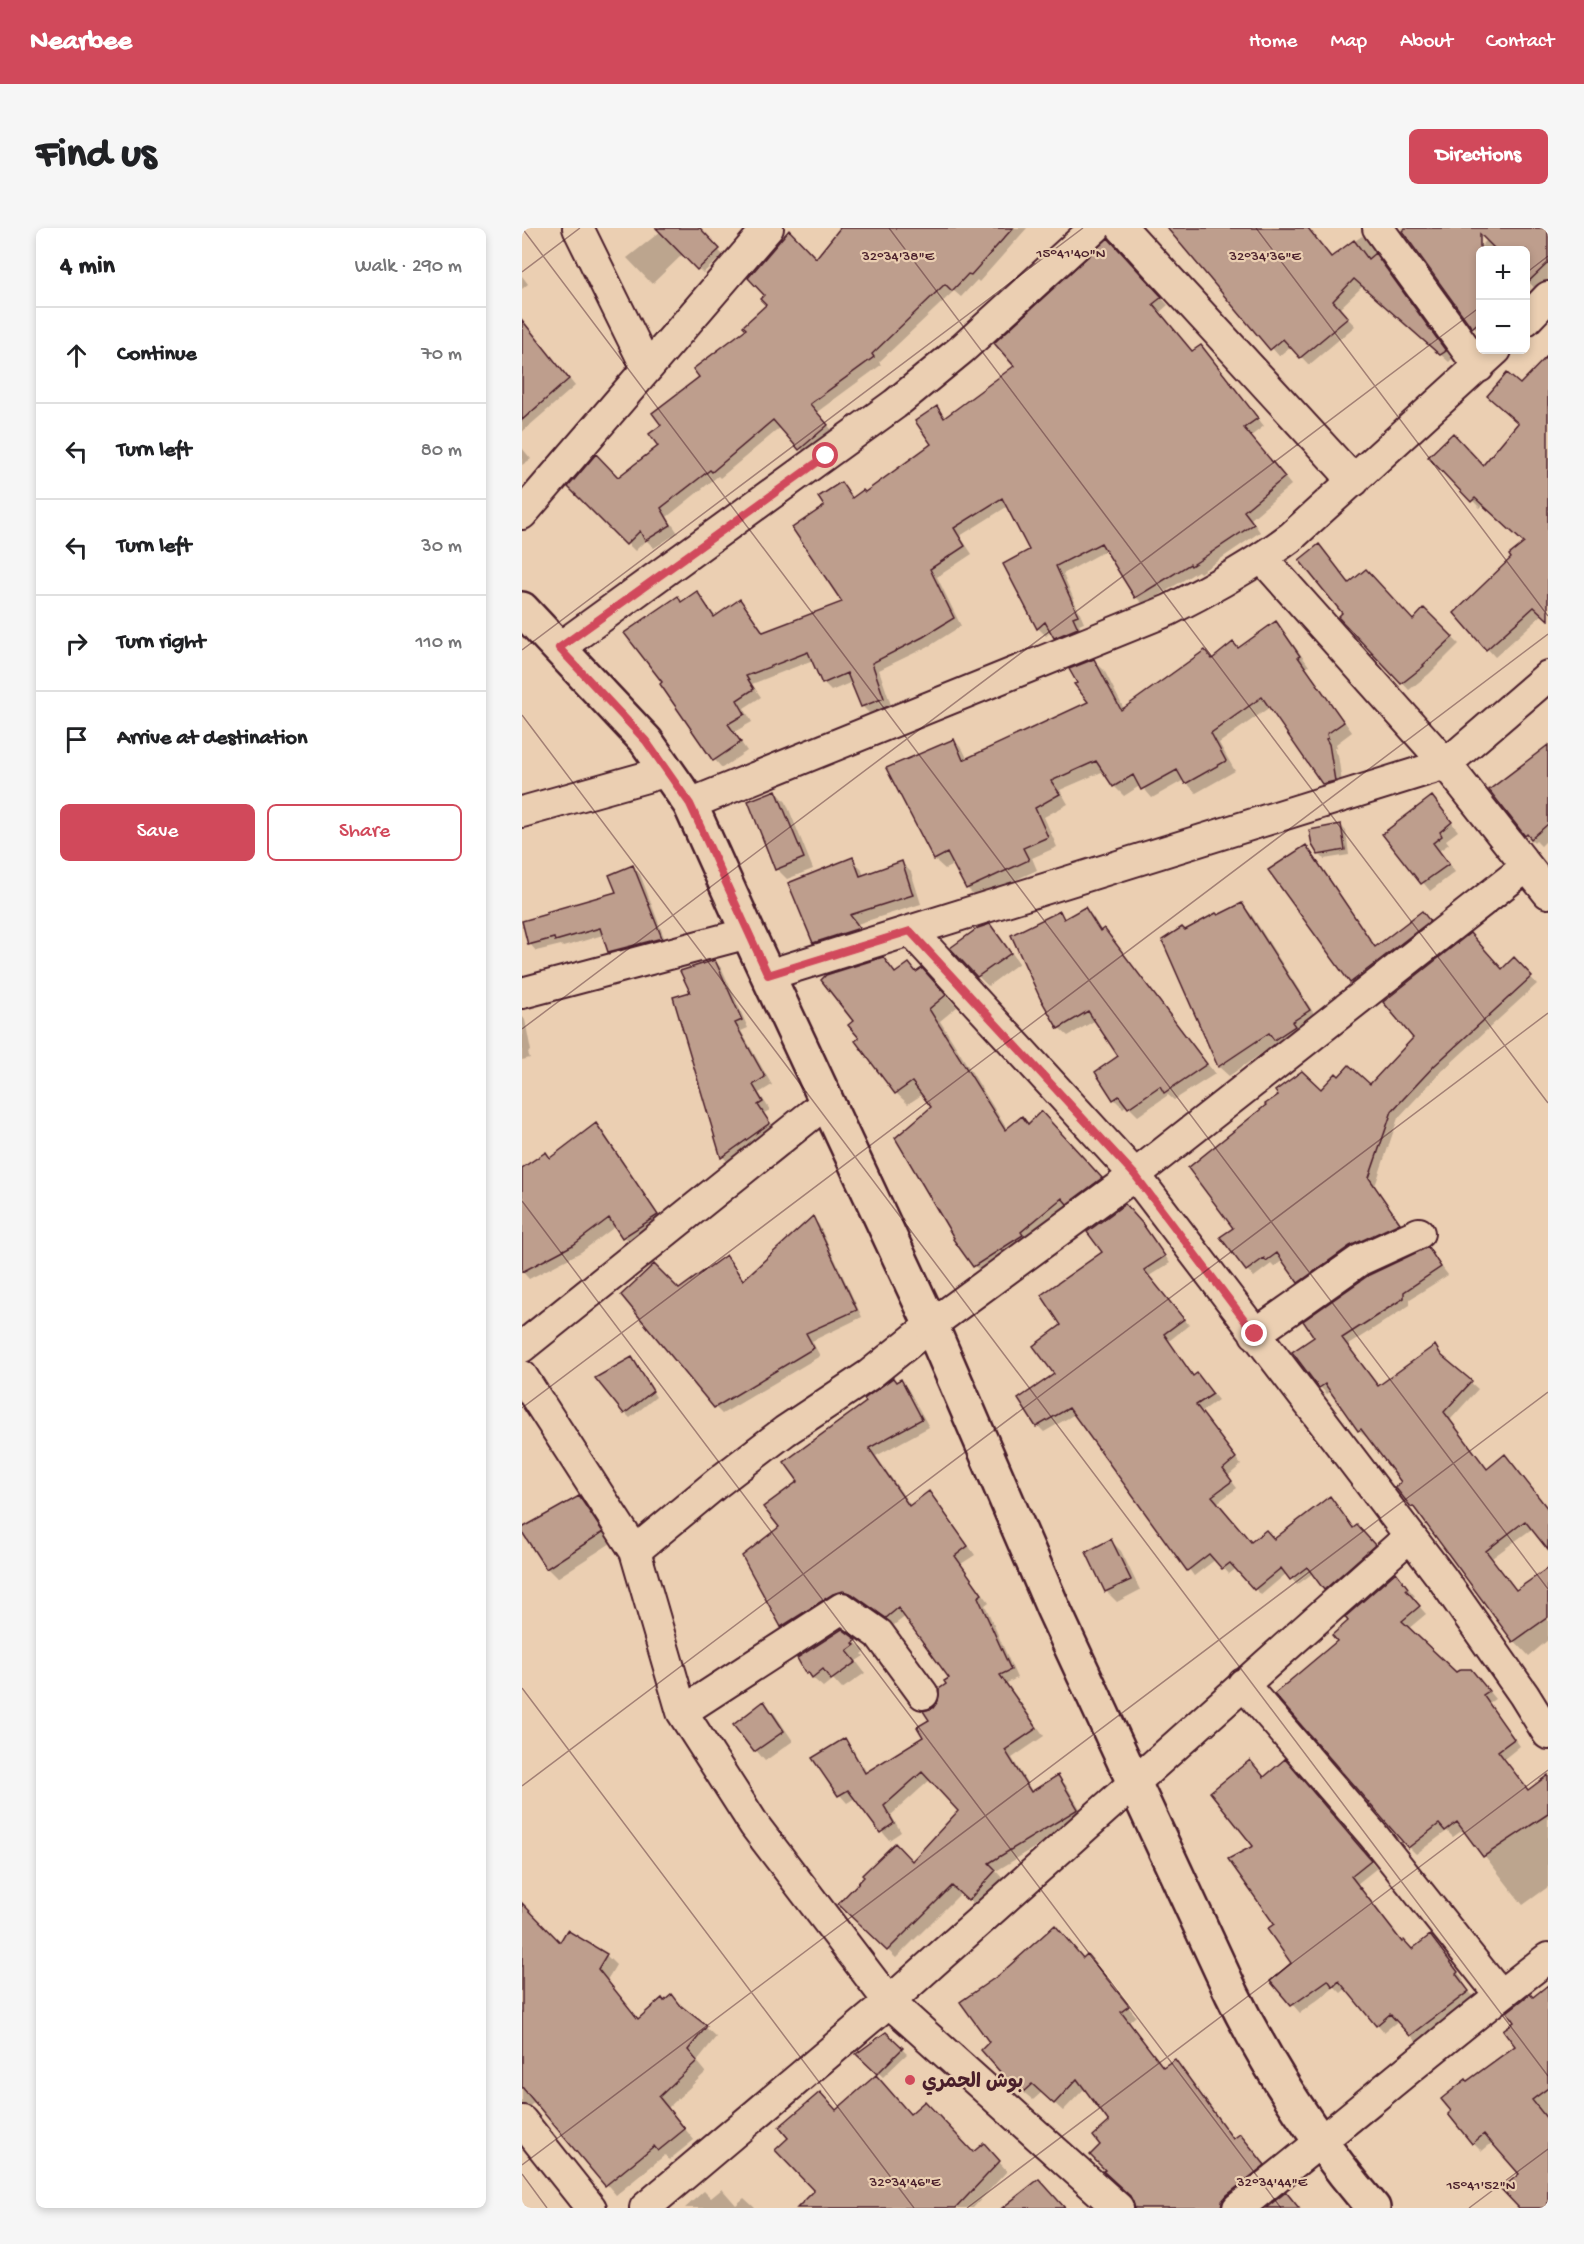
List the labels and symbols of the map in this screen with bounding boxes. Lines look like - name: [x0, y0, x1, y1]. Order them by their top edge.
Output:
- text: 15°41'40"N: [1035, 245, 1106, 263]
- text: 32°34'38"E: [861, 248, 935, 266]
- text: 32°34'36"E: [1228, 248, 1301, 266]
- route start: [812, 442, 838, 468]
- route end: [1241, 1320, 1267, 1346]
- place label: بوش الحمري: [922, 2071, 1023, 2096]
- marker: بوش الحمري: [903, 2073, 917, 2087]
- text: 32°34'46"E: [869, 2174, 941, 2192]
- text: 32°34'44"E: [1236, 2174, 1308, 2192]
- text: 15°41'52"N: [1446, 2177, 1516, 2195]

